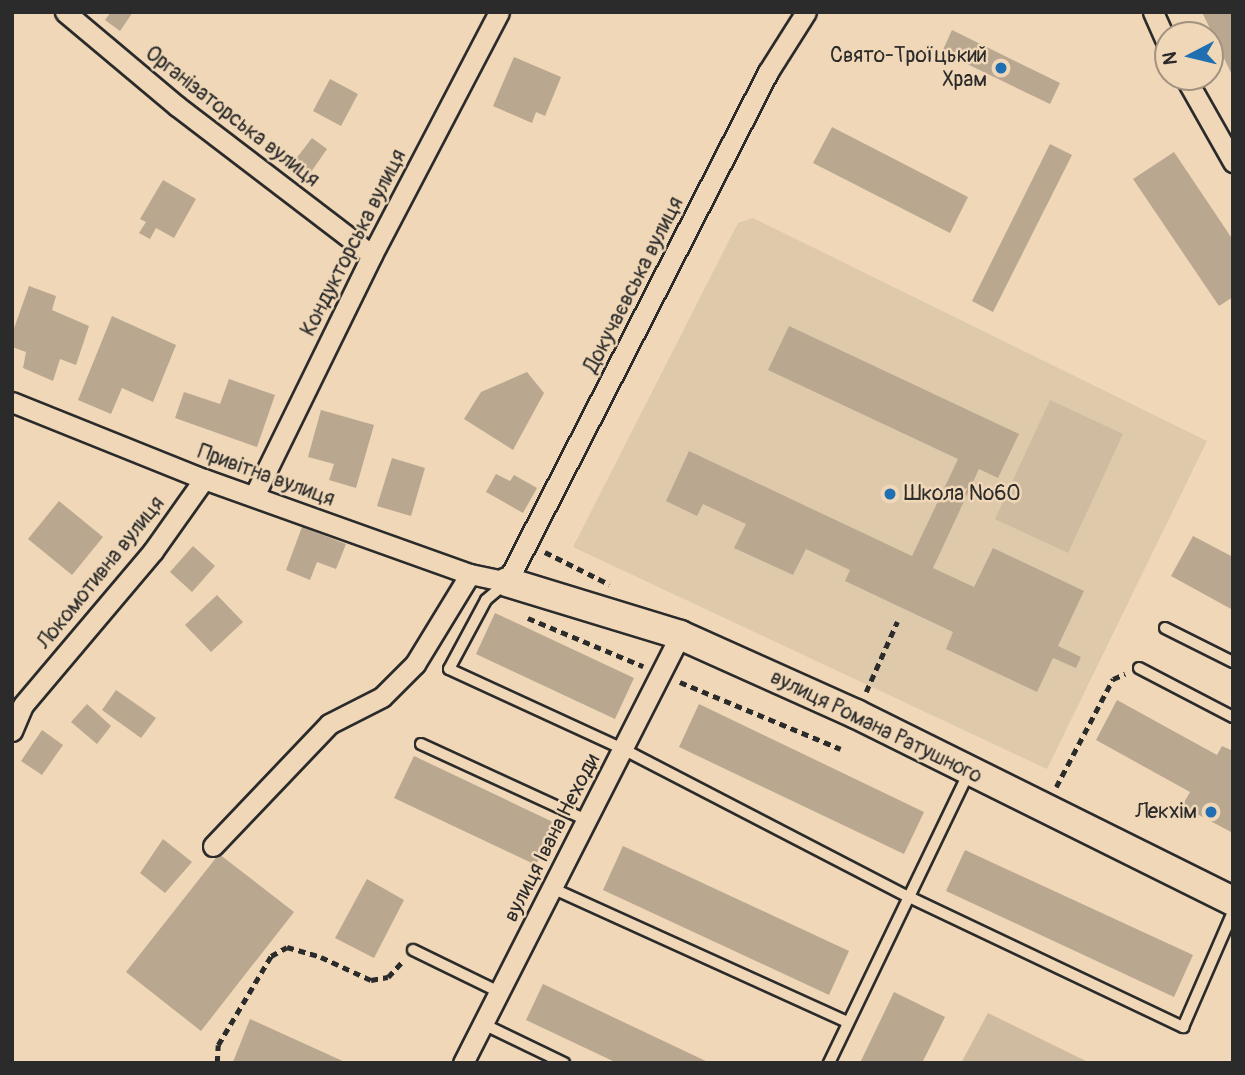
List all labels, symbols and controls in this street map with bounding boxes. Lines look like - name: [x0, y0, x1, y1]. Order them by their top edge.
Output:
- north arrow: [1154, 21, 1224, 91]
- street label: Організаторська вулиця: [140, 41, 324, 193]
- place label: Свято-Троїцький Храм: [830, 43, 987, 93]
- text: N: [1157, 50, 1183, 66]
- marker: Свято-Троїцький Храм: [993, 60, 1009, 76]
- street label: Кондукторська вулиця: [296, 145, 412, 341]
- street label: Докучаєвська вулиця: [579, 193, 689, 377]
- street label: Привітна вулиця: [194, 440, 338, 512]
- place label: Школа №60: [904, 481, 1021, 507]
- marker: Школа №60: [882, 486, 898, 502]
- street label: Локомотивна вулиця: [32, 492, 170, 654]
- street label: вулиця Романа Ратушного: [766, 665, 986, 789]
- street label: вулиця Івана Неходи: [499, 750, 605, 926]
- place label: Лекхім: [1135, 799, 1197, 825]
- marker: Лекхім: [1203, 804, 1219, 820]

